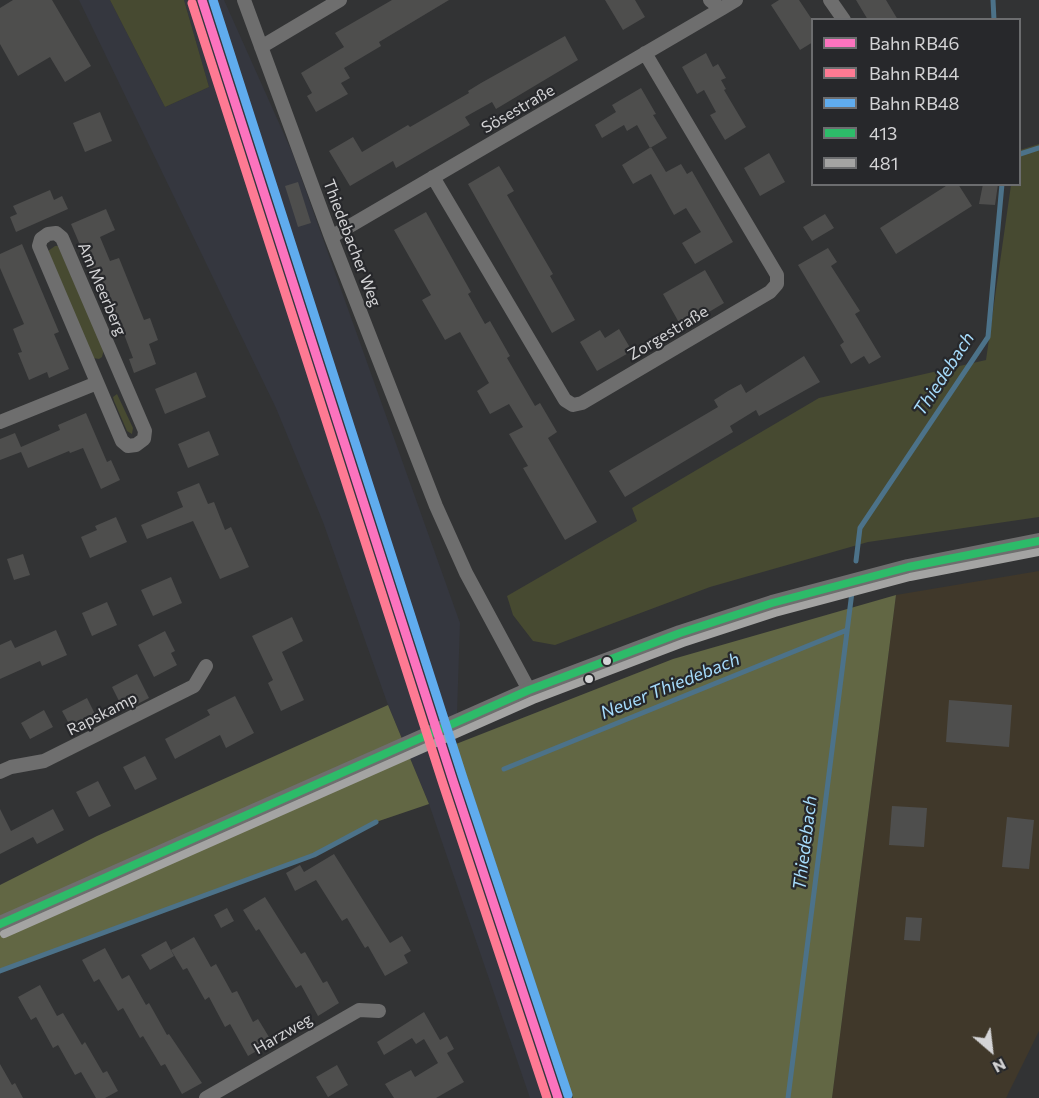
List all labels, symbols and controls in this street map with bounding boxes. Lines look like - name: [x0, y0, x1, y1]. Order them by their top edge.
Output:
- legend: [811, 18, 1021, 186]
- text: Bahn RB46: [869, 32, 960, 54]
- text: Bahn RB44: [869, 62, 959, 84]
- street label: Sösestraße: [478, 80, 558, 138]
- text: Bahn RB48: [869, 92, 960, 114]
- text: 413: [869, 122, 897, 144]
- text: 481: [869, 152, 898, 174]
- street label: Thiedebacher Weg: [319, 177, 385, 309]
- street label: Am Meerberg: [74, 239, 130, 339]
- street label: Zorgestraße: [624, 302, 712, 364]
- water label: Thiedebach: [909, 328, 979, 420]
- water label: Neuer Thiedebach: [597, 648, 743, 724]
- unlabelled marker: [601, 655, 613, 667]
- unlabelled marker: [583, 673, 595, 685]
- street label: Rapskamp: [64, 688, 140, 740]
- water label: Thiedebach: [788, 794, 822, 892]
- street label: Harzweg: [250, 1010, 316, 1058]
- north arrow: [961, 1020, 1021, 1080]
- text: N: [990, 1055, 1009, 1078]

